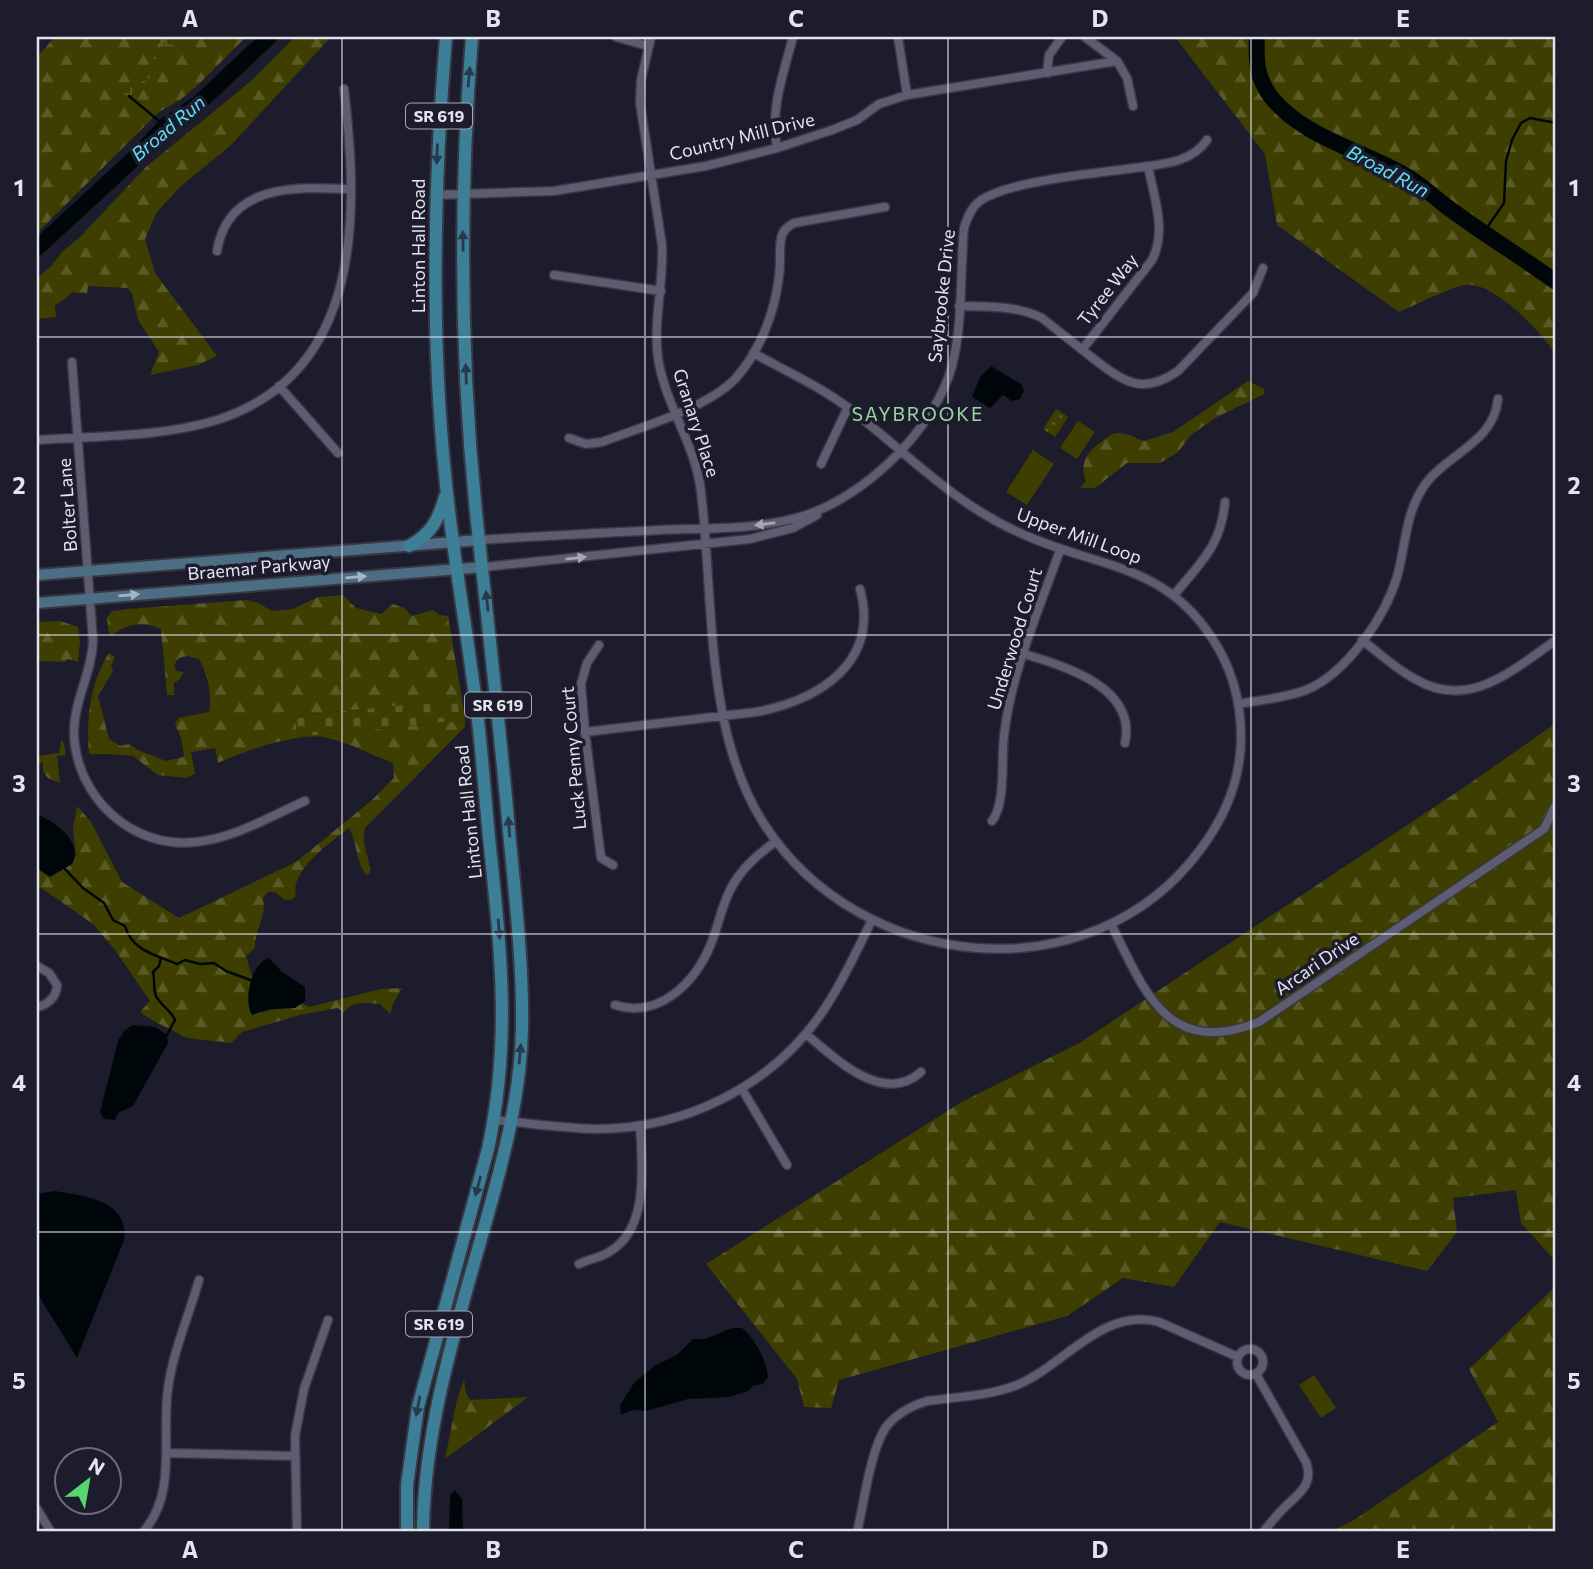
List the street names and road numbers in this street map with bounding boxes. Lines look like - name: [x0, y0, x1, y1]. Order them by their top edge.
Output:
- road number: SR 619: [406, 104, 472, 128]
- street label: Country Mill Drive: [667, 107, 817, 165]
- street label: Linton Hall Road: [407, 179, 429, 313]
- street label: Saybrooke Drive: [923, 228, 959, 364]
- street label: Tyree Way: [1072, 249, 1142, 330]
- street label: Granary Place: [669, 366, 725, 480]
- street label: Bolter Lane: [53, 457, 81, 553]
- street label: Upper Mill Loop: [1014, 502, 1145, 568]
- street label: Braemar Parkway: [186, 550, 331, 584]
- street label: Underwood Court: [982, 565, 1046, 713]
- street label: Luck Penny Court: [556, 685, 590, 831]
- road number: SR 619: [465, 692, 531, 718]
- street label: Linton Hall Road: [450, 744, 486, 880]
- street label: Arcari Drive: [1270, 927, 1363, 999]
- road number: SR 619: [406, 1312, 472, 1336]

